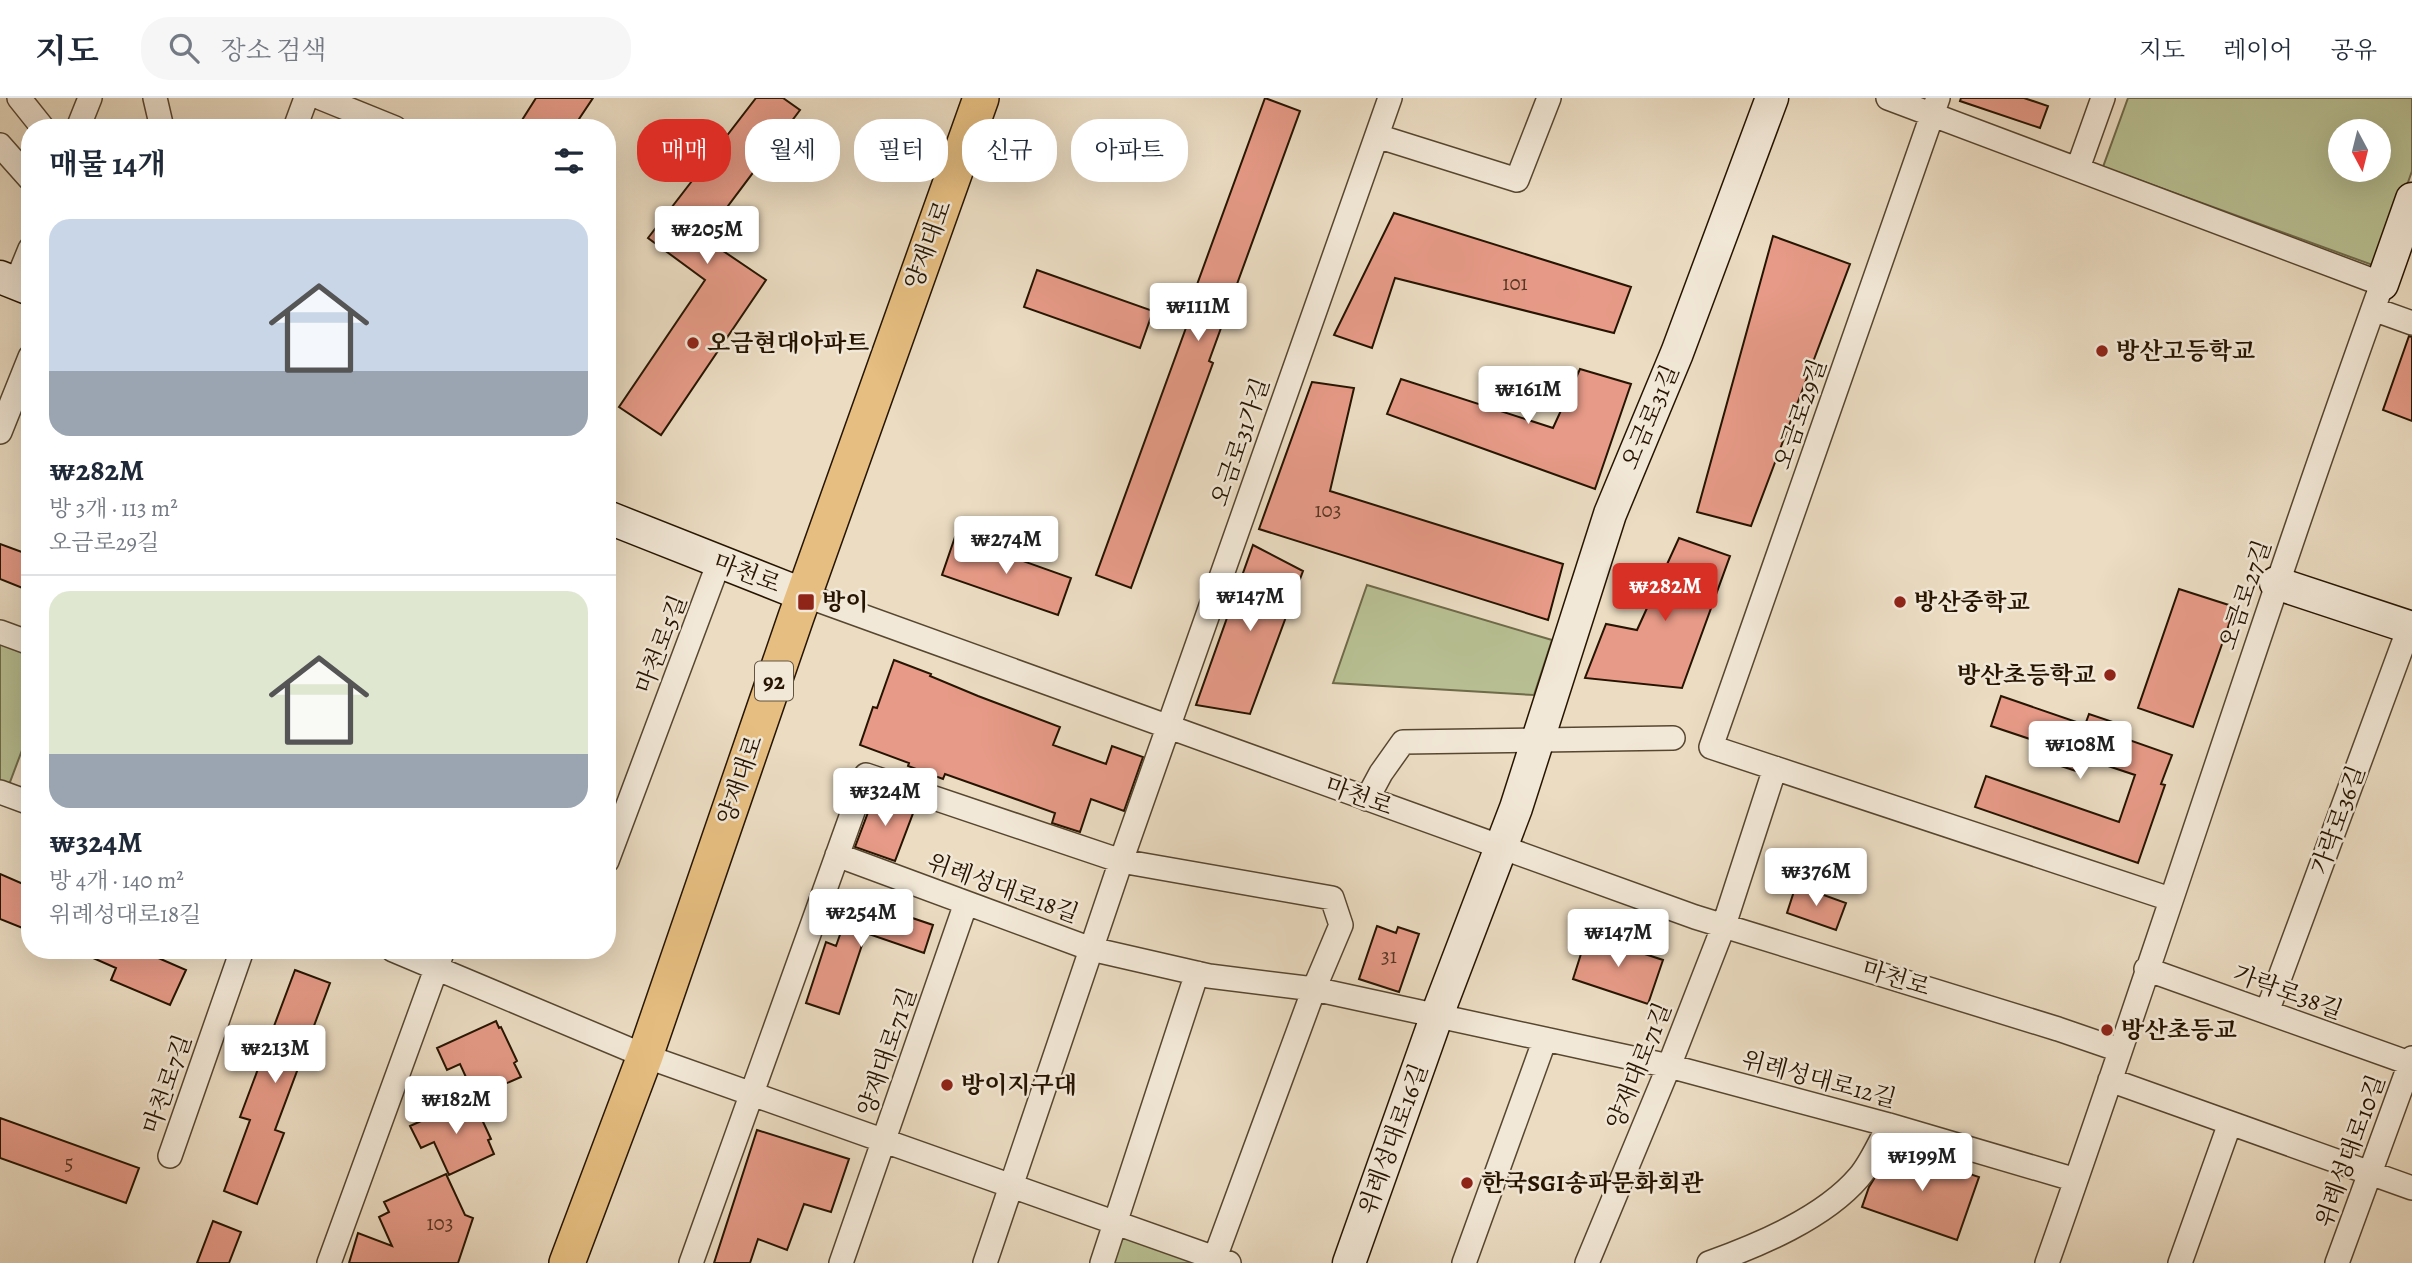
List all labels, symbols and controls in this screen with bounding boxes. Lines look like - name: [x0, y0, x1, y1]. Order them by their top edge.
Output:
- search box: [141, 17, 631, 80]
- text: 지도: [35, 28, 99, 73]
- icon: search: [165, 29, 203, 67]
- text: 장소 검색: [221, 33, 326, 68]
- text: 지도: [2139, 34, 2185, 66]
- text: 레이어: [2223, 34, 2293, 66]
- text: 공유: [2331, 34, 2377, 66]
- chip: 매매: [637, 119, 731, 182]
- chip: 월세: [745, 119, 840, 182]
- chip: 필터: [854, 119, 948, 182]
- chip: 신규: [962, 119, 1057, 182]
- chip: 아파트: [1071, 119, 1188, 182]
- north arrow: [2328, 119, 2390, 182]
- map controls: [2328, 119, 2391, 182]
- icon: filters: [550, 142, 588, 180]
- text: 매물 14개: [49, 144, 166, 184]
- street label: 양재대로: [897, 196, 959, 294]
- pin: ₩205M: [658, 206, 756, 266]
- text: ₩205M: [671, 213, 743, 244]
- icon: home: [256, 265, 382, 391]
- house number: 101: [1502, 269, 1528, 297]
- pin: ₩111M: [1149, 284, 1247, 343]
- text: ₩111M: [1166, 290, 1230, 321]
- place label: 오금현대아파트: [707, 327, 869, 359]
- marker: 오금현대아파트: [685, 335, 701, 351]
- place label: 방산고등학교: [2116, 335, 2255, 367]
- marker: 방산고등학교: [2094, 343, 2110, 359]
- street label: 오금로29길: [1766, 354, 1834, 474]
- street label: 오금로31길: [1614, 360, 1686, 474]
- pin: ₩161M: [1479, 366, 1577, 426]
- street label: 오금로31가길: [1203, 373, 1277, 511]
- text: ₩161M: [1494, 373, 1562, 404]
- text: ₩282M: [49, 450, 144, 490]
- text: 방 3개 · 113 m²: [49, 493, 178, 524]
- house number: 103: [1314, 496, 1342, 524]
- pin: ₩274M: [957, 517, 1055, 576]
- text: ₩274M: [970, 523, 1042, 554]
- text: 오금로29길: [49, 527, 159, 558]
- street label: 오금로27길: [2211, 536, 2279, 654]
- street label: 마천로: [709, 546, 785, 600]
- pin: ₩282M: [1616, 564, 1714, 623]
- text: ₩282M: [1628, 570, 1702, 601]
- pin: ₩147M: [1201, 574, 1299, 633]
- text: ₩147M: [1216, 580, 1284, 611]
- place label: 방이: [822, 586, 868, 618]
- place label: 방산중학교: [1914, 586, 2030, 618]
- street label: 마천로5길: [628, 590, 694, 698]
- marker: 방이: [796, 592, 816, 612]
- marker: 방산중학교: [1892, 594, 1908, 610]
- icon: home: [256, 637, 382, 763]
- place label: 방산초등학교: [1957, 659, 2096, 691]
- road number: 92: [755, 662, 793, 701]
- marker: 방산초등학교: [2102, 667, 2118, 683]
- pin: ₩108M: [2031, 722, 2129, 781]
- text: ₩108M: [2045, 728, 2115, 759]
- street label: 양재대로: [710, 731, 770, 829]
- street label: 가락로36길: [2304, 761, 2372, 879]
- pin: ₩324M: [836, 768, 934, 828]
- street label: 마천로: [1321, 769, 1397, 823]
- text: ₩324M: [849, 775, 921, 806]
- text: ₩324M: [49, 822, 142, 862]
- street label: 위례성대로18길: [923, 846, 1083, 930]
- pin: ₩376M: [1767, 848, 1865, 908]
- text: ₩376M: [1781, 855, 1851, 886]
- text: 방 4개 · 140 m²: [49, 865, 184, 896]
- pin: ₩254M: [812, 890, 910, 949]
- text: ₩254M: [825, 896, 897, 927]
- text: 위례성대로18길: [49, 899, 201, 930]
- pin: ₩147M: [1569, 910, 1667, 969]
- text: ₩147M: [1584, 916, 1652, 947]
- house number: 31: [1381, 942, 1397, 970]
- street label: 마천로: [1858, 953, 1934, 1003]
- street label: 가락로38길: [2229, 957, 2347, 1027]
- street label: 양재대로71길: [850, 983, 924, 1121]
- street label: 양재대로71길: [1599, 998, 1679, 1134]
- place label: 방산초등교: [2121, 1014, 2237, 1046]
- marker: 방산초등교: [2099, 1022, 2115, 1038]
- pin: ₩213M: [226, 1026, 324, 1085]
- street label: 마천로7길: [135, 1030, 199, 1138]
- text: ₩213M: [240, 1032, 310, 1063]
- street label: 위례성대로12길: [1738, 1043, 1900, 1115]
- street label: 위례성대로16길: [1351, 1059, 1435, 1219]
- place label: 방이지구대: [961, 1069, 1077, 1101]
- street label: 위례성대로10길: [2308, 1070, 2392, 1232]
- pin: ₩182M: [407, 1076, 505, 1136]
- marker: 방이지구대: [939, 1077, 955, 1093]
- text: ₩182M: [421, 1083, 491, 1114]
- pin: ₩199M: [1873, 1134, 1971, 1193]
- text: ₩199M: [1887, 1140, 1957, 1171]
- house number: 5: [64, 1149, 74, 1177]
- place label: 한국SGI송파문화회관: [1481, 1167, 1704, 1199]
- marker: 한국SGI송파문화회관: [1459, 1175, 1475, 1191]
- house number: 103: [426, 1209, 454, 1237]

